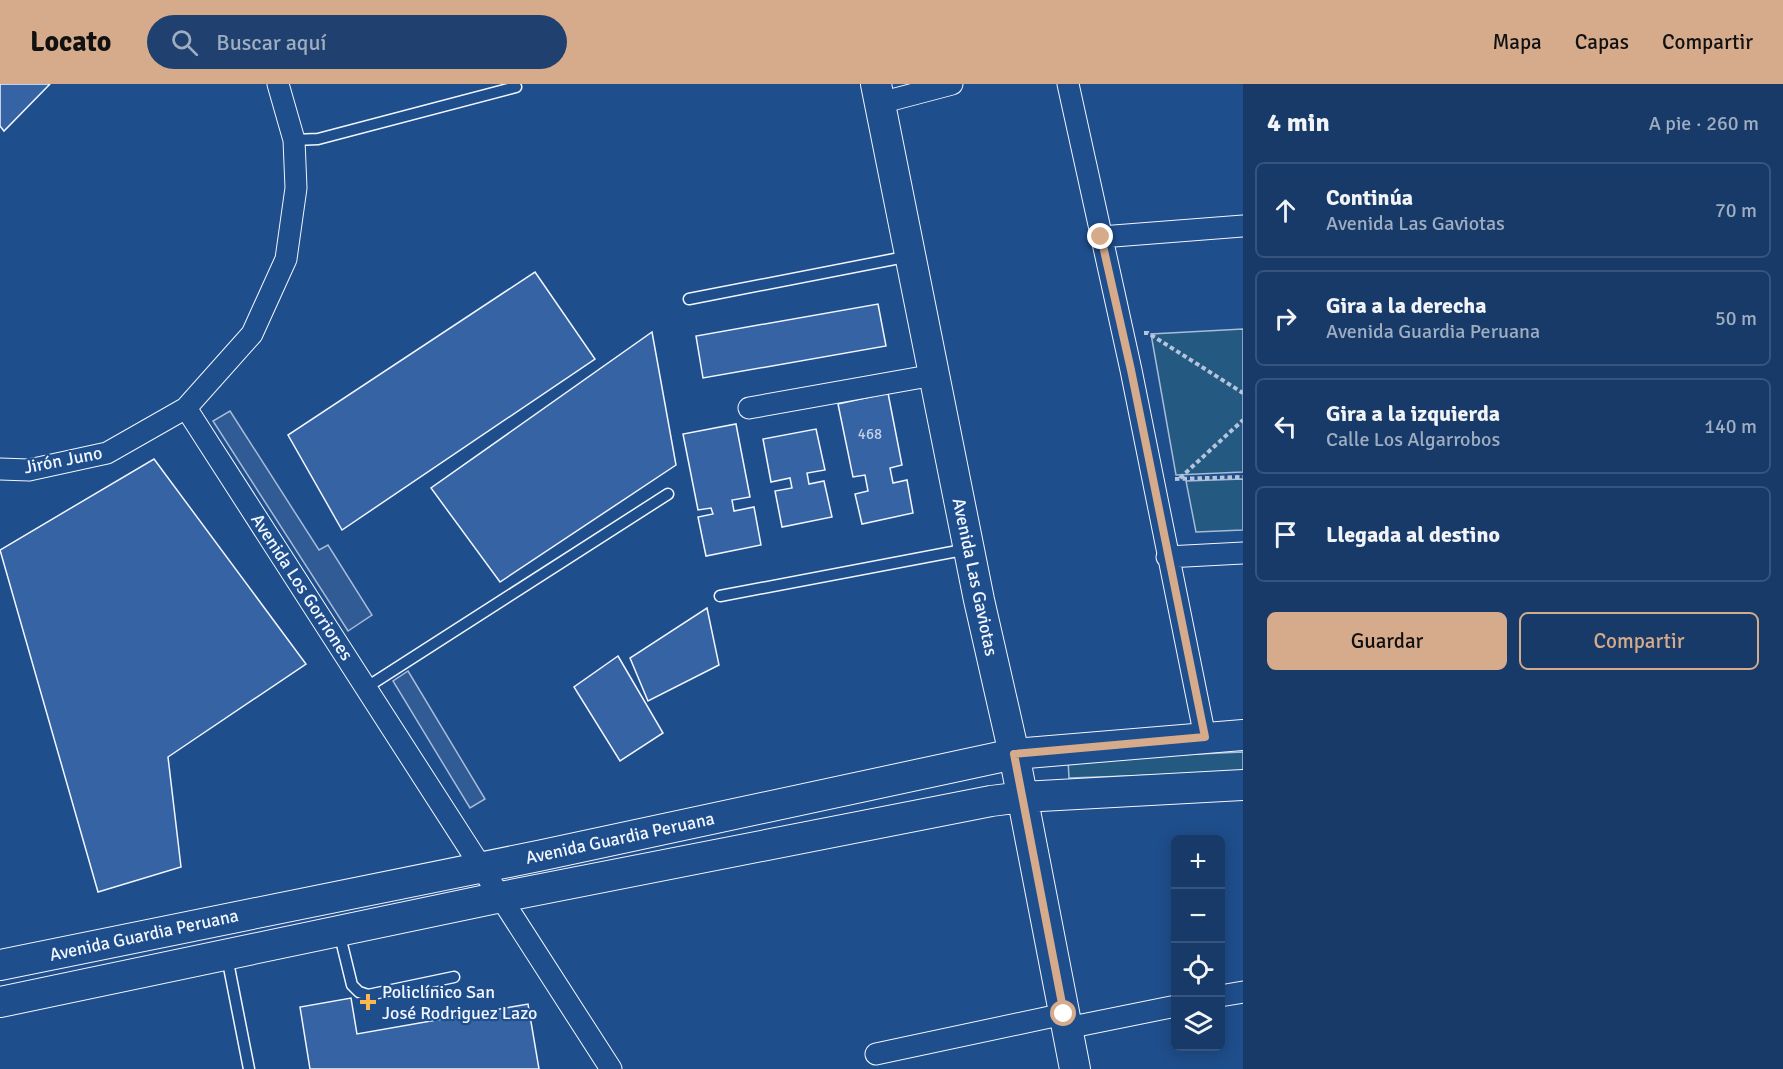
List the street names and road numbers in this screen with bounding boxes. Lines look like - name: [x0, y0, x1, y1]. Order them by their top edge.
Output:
- street label: Jirón Juno: [22, 442, 104, 478]
- street label: Avenida Las Gaviotas: [948, 496, 1003, 658]
- street label: Avenida Los Gorriones: [246, 509, 358, 665]
- street label: Avenida Guardia Peruana: [523, 807, 717, 869]
- street label: Avenida Guardia Peruana: [47, 904, 241, 966]

